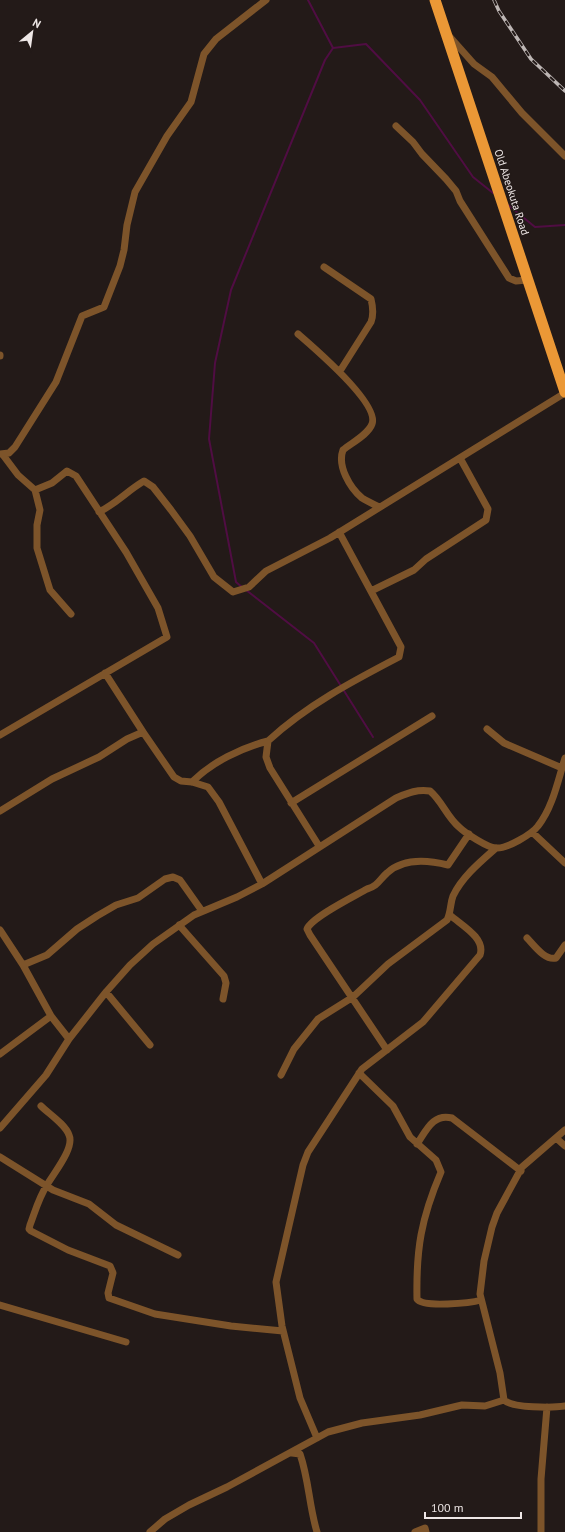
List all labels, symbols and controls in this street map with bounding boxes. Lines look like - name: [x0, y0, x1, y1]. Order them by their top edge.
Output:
- north arrow: [12, 12, 52, 52]
- text: N: [30, 15, 43, 31]
- street label: Old Abeokuta Road: [491, 147, 533, 237]
- scale bar: [425, 1494, 521, 1520]
- text: 100 m: [431, 1500, 464, 1515]

